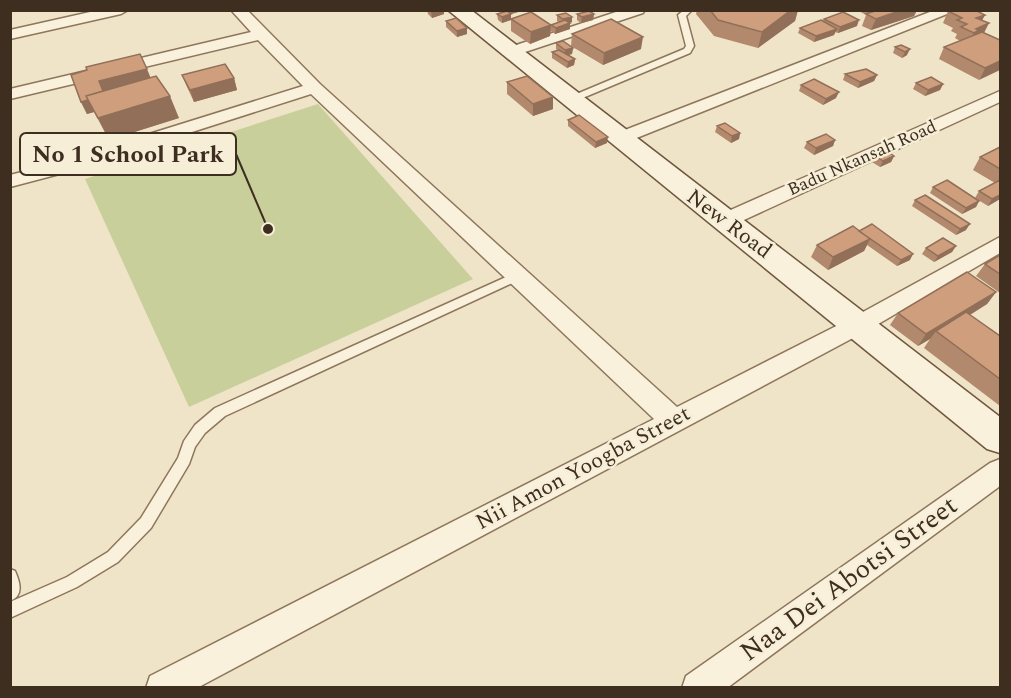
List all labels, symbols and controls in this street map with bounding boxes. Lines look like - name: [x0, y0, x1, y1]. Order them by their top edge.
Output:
- street label: Badu Nkansah Road: [783, 113, 941, 203]
- callout: No 1 School Park: [20, 133, 236, 175]
- text: No 1 School Park: [32, 137, 224, 173]
- street label: New Road: [679, 181, 779, 267]
- street label: Nii Amon Yoogba Street: [470, 397, 696, 539]
- street label: Naa Dei Abotsi Street: [731, 485, 967, 673]

